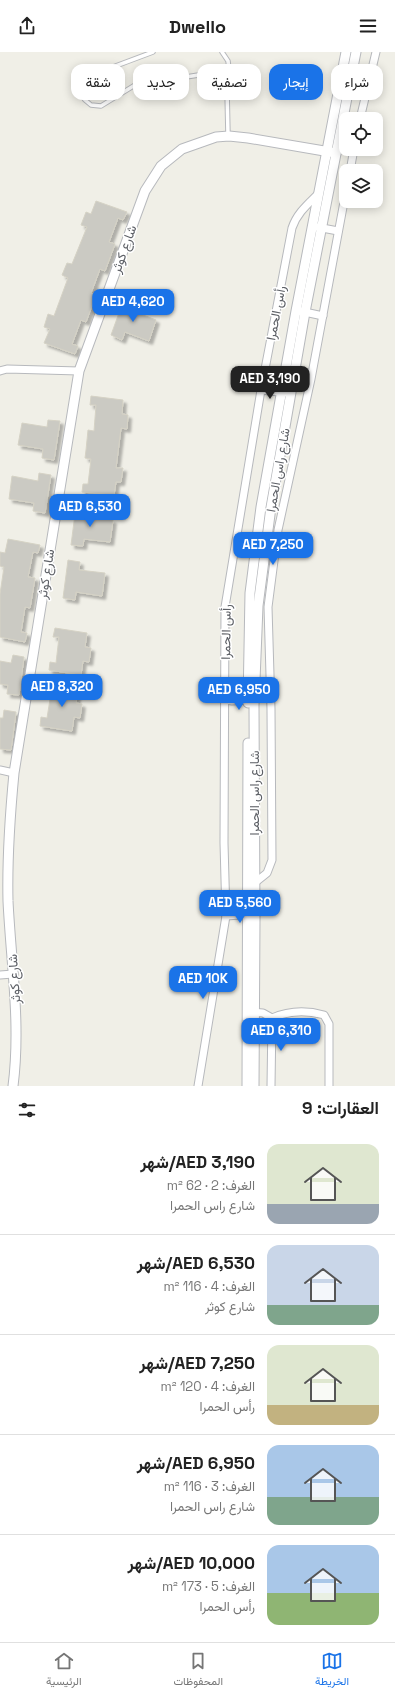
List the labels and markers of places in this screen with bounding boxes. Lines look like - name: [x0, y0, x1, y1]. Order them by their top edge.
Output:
- pin: AED 4,620: [87, 289, 179, 323]
- pin: AED 3,190: [224, 366, 316, 400]
- pin: AED 6,530: [44, 494, 136, 528]
- pin: AED 7,250: [227, 532, 319, 566]
- pin: AED 8,320: [16, 674, 108, 708]
- pin: AED 6,950: [193, 677, 285, 711]
- pin: AED 5,560: [194, 890, 286, 924]
- pin: AED 10K: [166, 966, 240, 1000]
- pin: AED 6,310: [235, 1018, 327, 1052]

